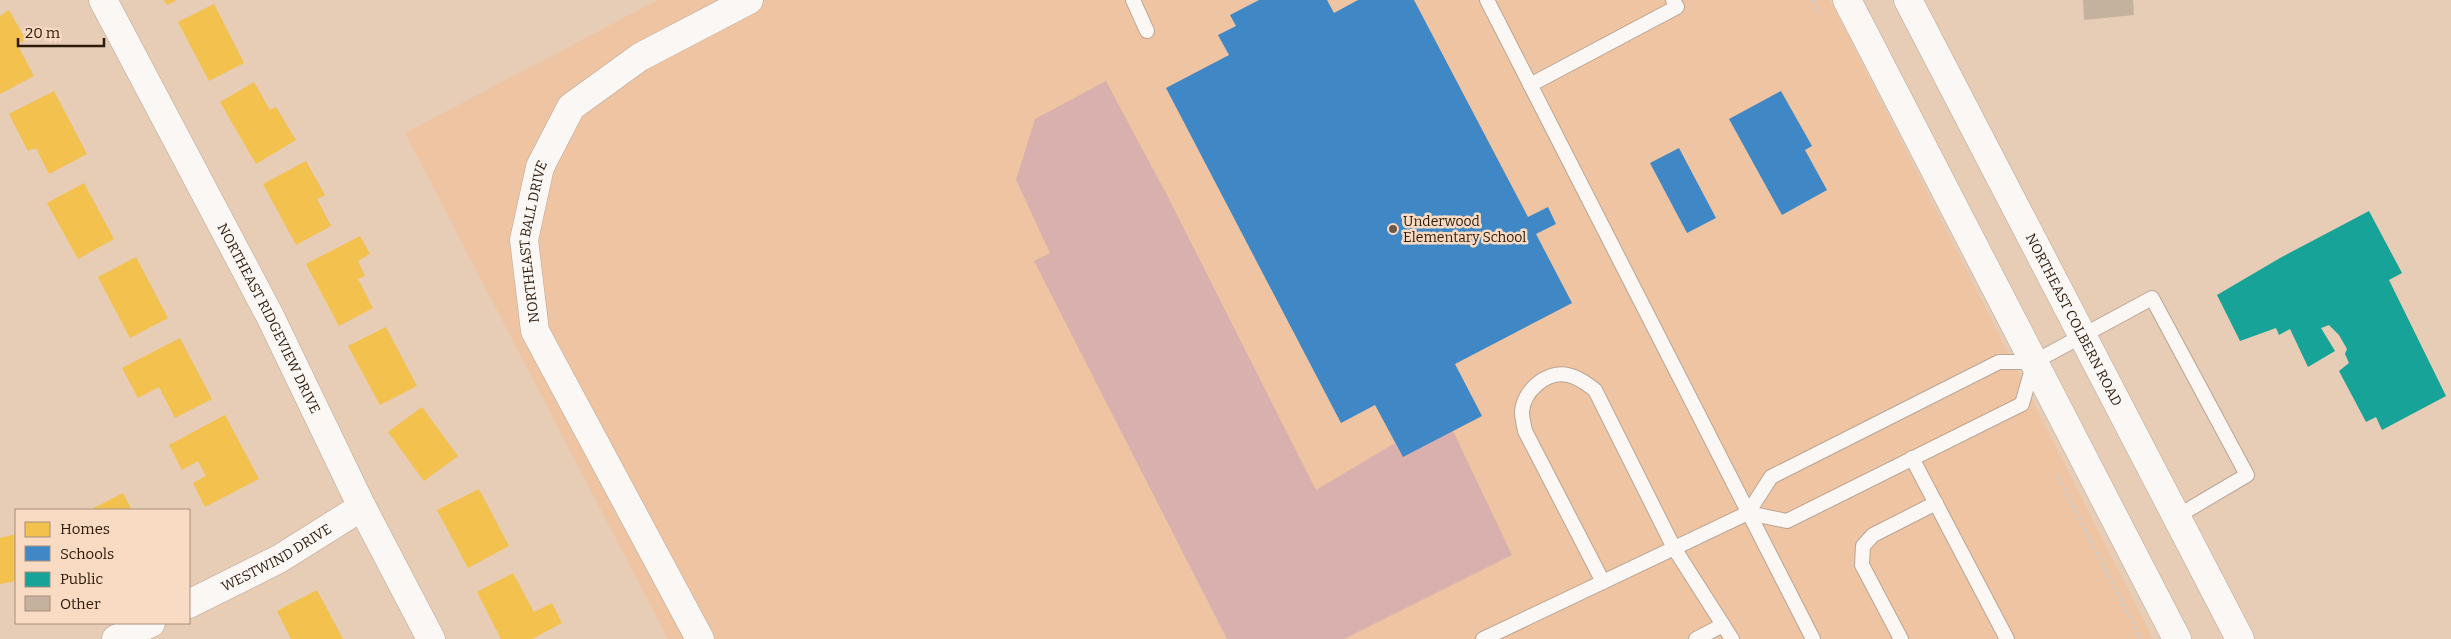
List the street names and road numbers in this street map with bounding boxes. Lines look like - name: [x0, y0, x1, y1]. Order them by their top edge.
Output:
- street label: NORTHEAST BALL DRIVE: [516, 157, 551, 324]
- street label: NORTHEAST RIDGEVIEW DRIVE: [214, 220, 324, 416]
- street label: NORTHEAST COLBERN ROAD: [2022, 230, 2126, 409]
- street label: WESTWIND DRIVE: [219, 520, 334, 595]

